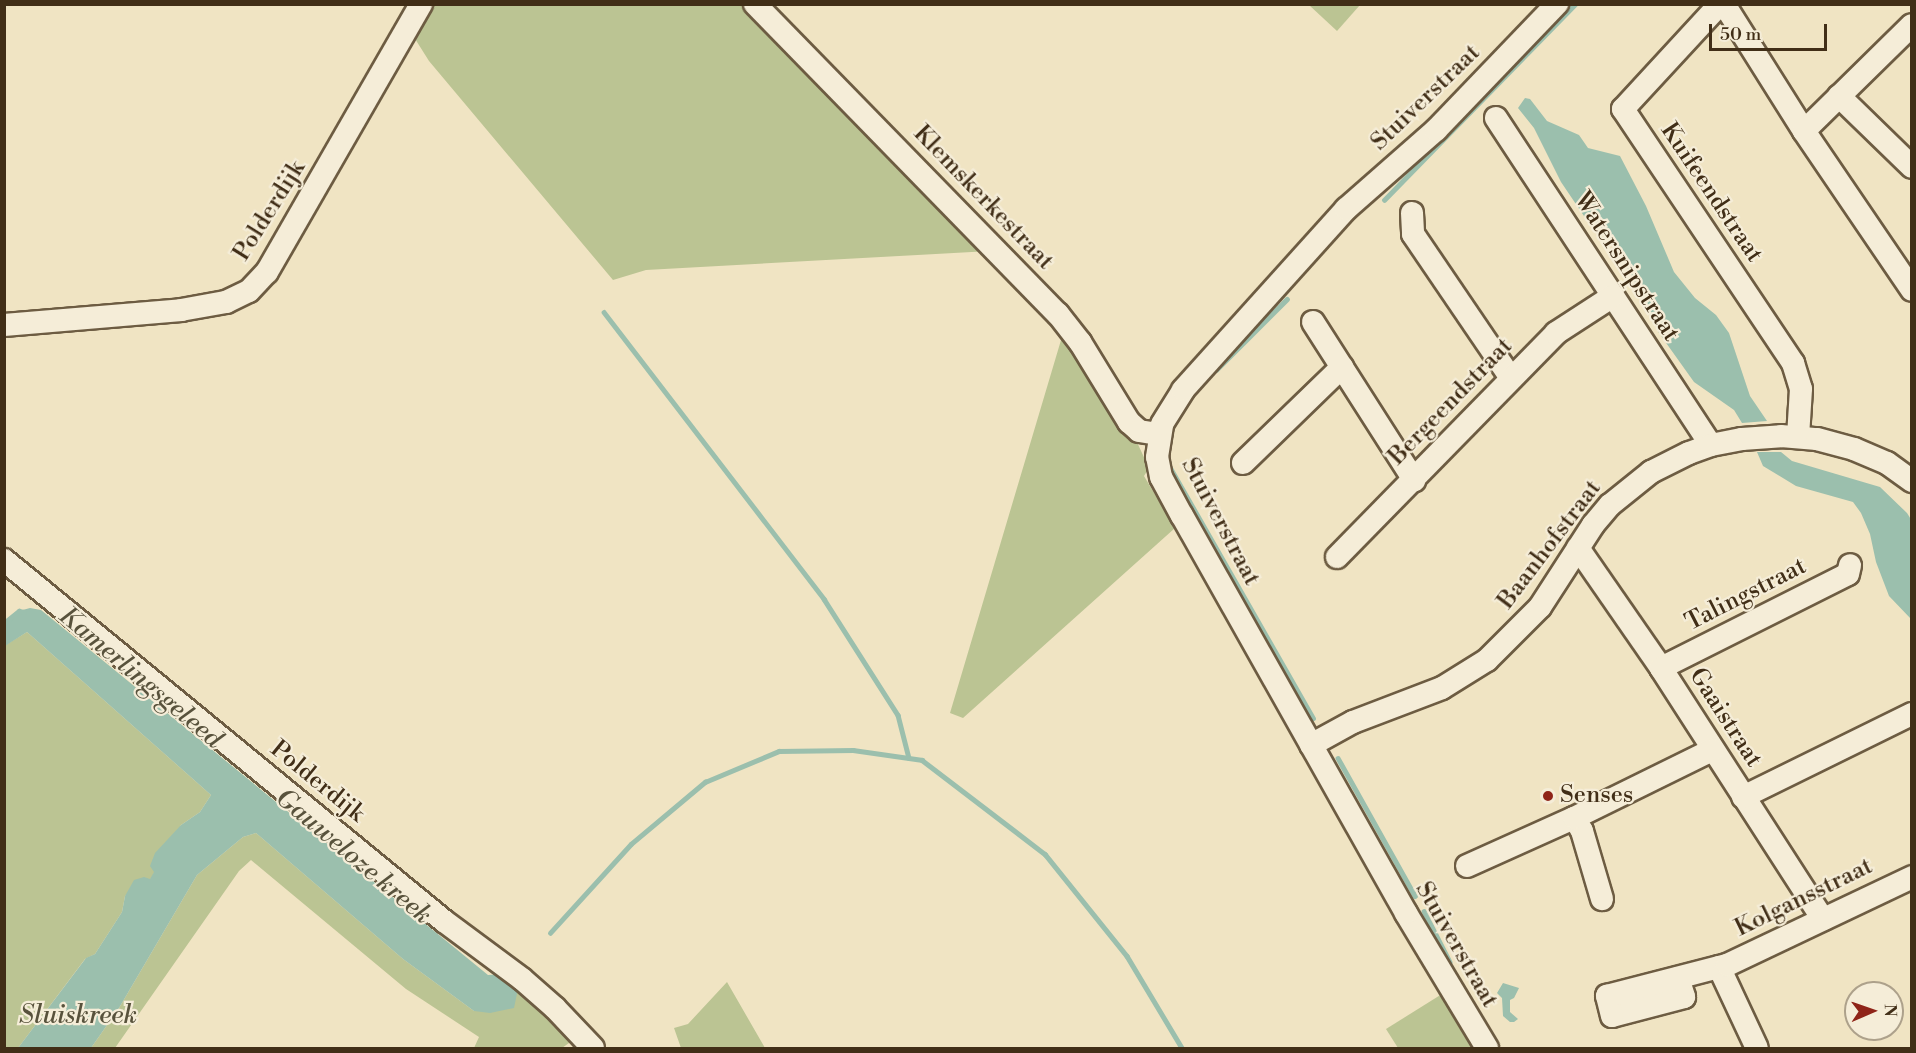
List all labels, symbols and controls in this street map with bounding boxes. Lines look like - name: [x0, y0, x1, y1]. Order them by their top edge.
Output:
- scale bar: [1712, 12, 1830, 50]
- text: 50 m: [1720, 23, 1761, 46]
- street label: Stuiverstraat: [1366, 39, 1486, 157]
- street label: Kuifeendstraat: [1654, 118, 1768, 268]
- street label: Klemskerkestraat: [907, 120, 1059, 276]
- street label: Polderdijk: [228, 156, 312, 266]
- street label: Watersnipstraat: [1567, 187, 1685, 347]
- street label: Bergeendstraat: [1383, 332, 1519, 472]
- street label: Stuiverstraat: [1174, 453, 1266, 591]
- street label: Baanhofstraat: [1492, 475, 1608, 615]
- street label: Talingstraat: [1681, 552, 1811, 638]
- water label: Kamerlingsgeleed: [52, 601, 228, 755]
- street label: Gaaistraat: [1682, 663, 1768, 773]
- street label: Polderdijk: [264, 735, 370, 829]
- place label: Senses: [1560, 782, 1633, 810]
- water label: Gauweloze kreek: [269, 783, 437, 931]
- marker: Senses: [1541, 789, 1555, 803]
- street label: Kolgansstraat: [1730, 852, 1878, 944]
- street label: Stuiverstraat: [1408, 877, 1504, 1013]
- north arrow: [1844, 981, 1904, 1041]
- water label: Sluiskreek: [19, 1000, 137, 1032]
- text: N: [1880, 1004, 1900, 1017]

